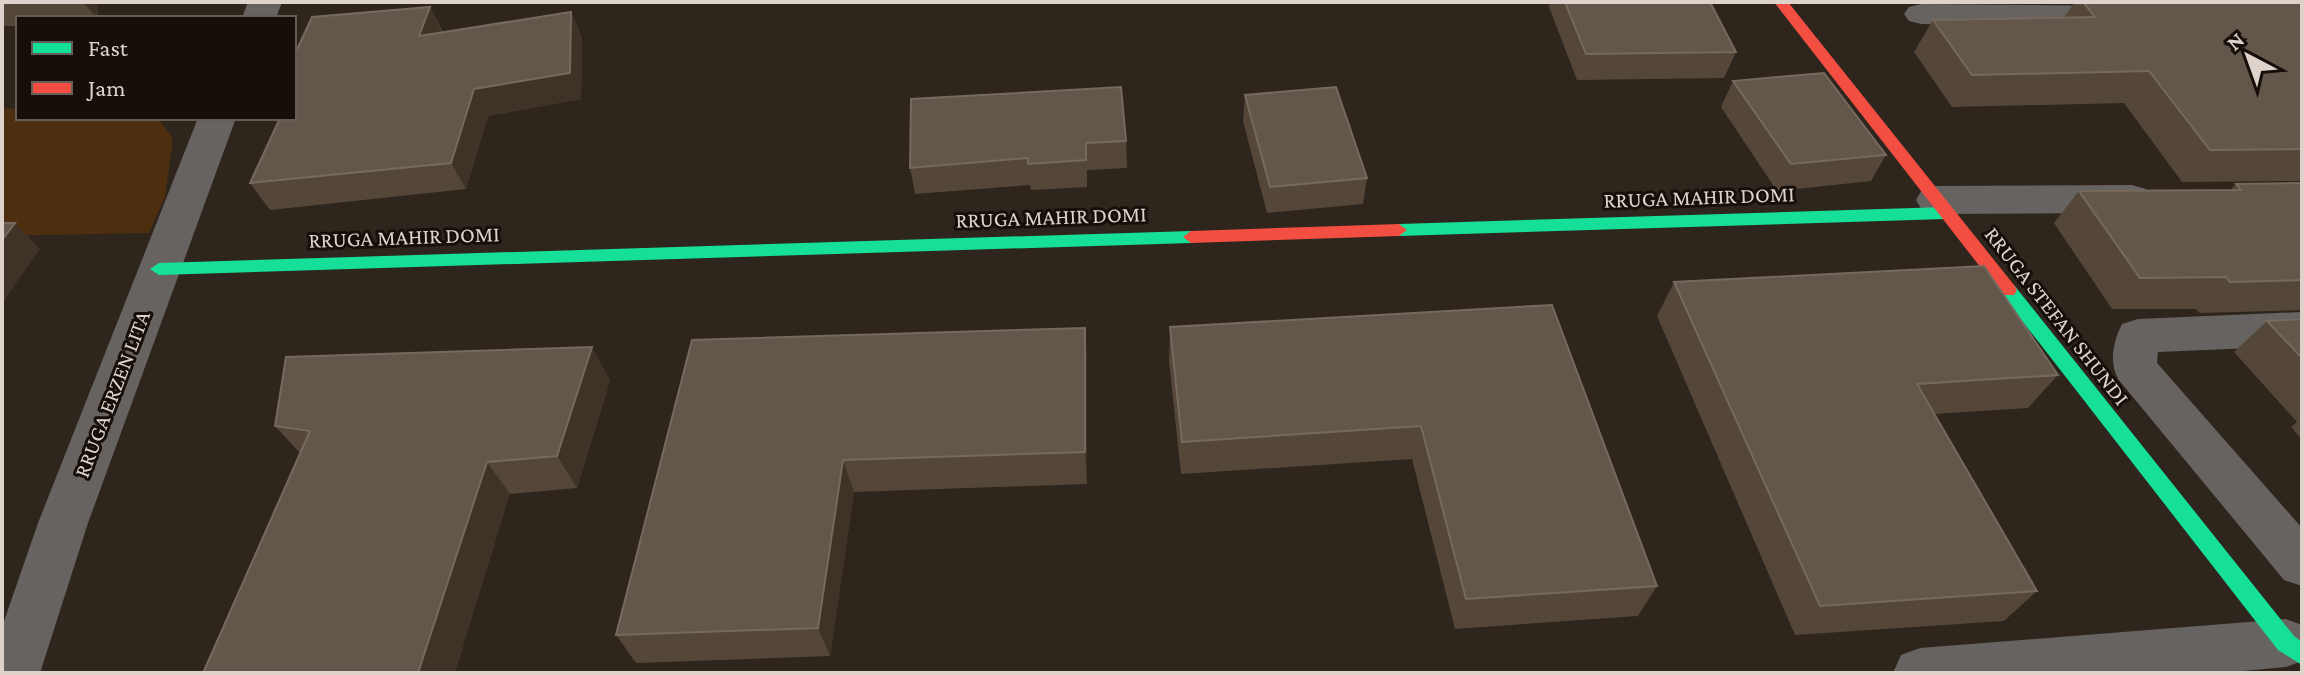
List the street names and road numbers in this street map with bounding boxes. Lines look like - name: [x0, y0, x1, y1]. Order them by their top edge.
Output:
- street label: RRUGA MAHIR DOMI: [1603, 181, 1795, 213]
- street label: RRUGA MAHIR DOMI: [955, 201, 1147, 233]
- street label: RRUGA MAHIR DOMI: [308, 221, 500, 253]
- street label: RRUGA STEFAN SHUNDI: [1980, 222, 2134, 410]
- street label: RRUGA ERZEN LITA: [69, 307, 155, 481]

